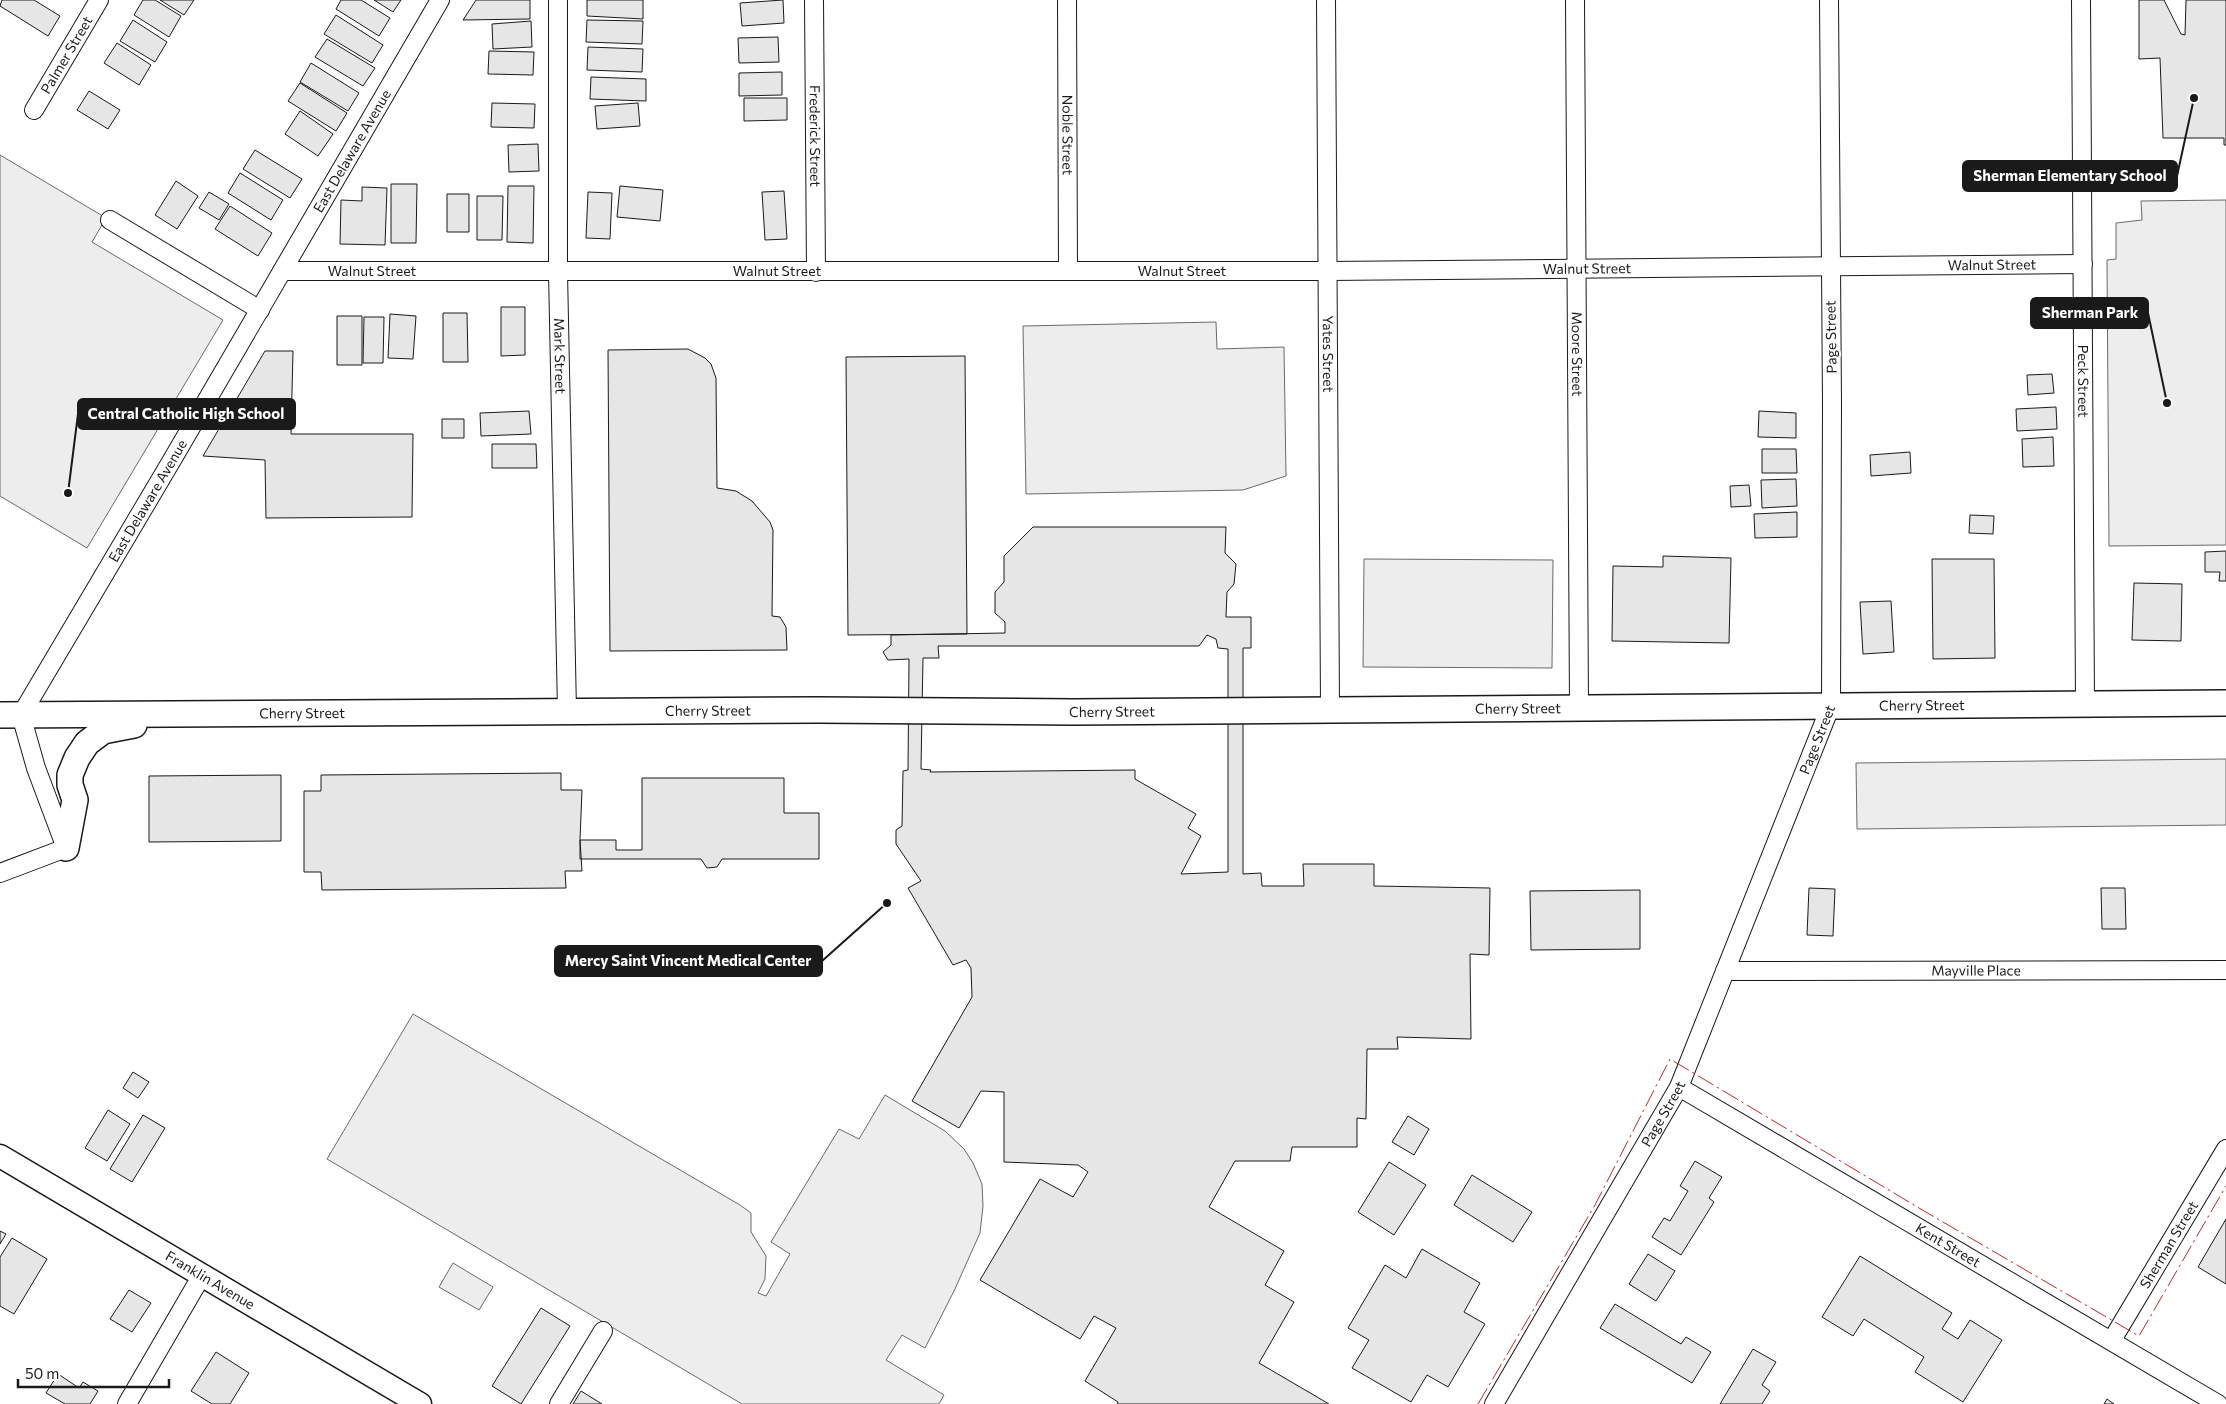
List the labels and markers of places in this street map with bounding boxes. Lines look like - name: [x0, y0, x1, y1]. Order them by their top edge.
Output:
- callout: Sherman Elementary School: [1963, 161, 2177, 191]
- callout: Sherman Park: [2031, 298, 2148, 328]
- callout: Central Catholic High School: [78, 399, 295, 429]
- callout: Mercy Saint Vincent Medical Center: [555, 946, 822, 976]

